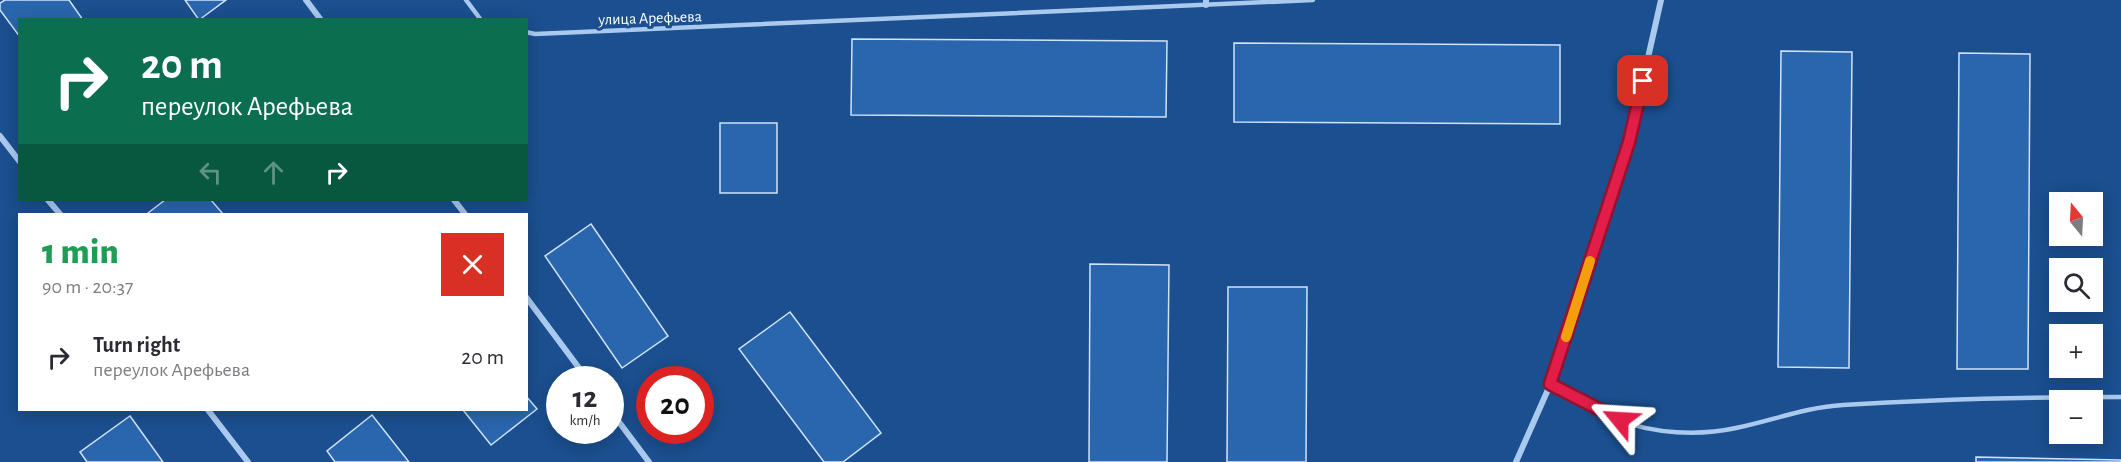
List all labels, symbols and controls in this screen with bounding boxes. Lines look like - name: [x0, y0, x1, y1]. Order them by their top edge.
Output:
- street label: улица Арефьева: [597, 8, 702, 29]
- icon: right: [42, 42, 120, 120]
- text: 20 m: [141, 44, 223, 86]
- pin: [1617, 55, 1668, 106]
- icon: arrive: [1626, 64, 1659, 97]
- text: переулок Арефьева: [141, 93, 353, 120]
- icon: left: [194, 156, 227, 189]
- icon: ahead: [257, 156, 290, 189]
- icon: right: [320, 156, 353, 189]
- north arrow: [2049, 192, 2103, 246]
- map controls: [2049, 192, 2103, 444]
- button: close: [441, 233, 504, 296]
- text: 1 min: [42, 234, 119, 270]
- button: search: [2049, 258, 2103, 312]
- text: 90 m · 20:37: [42, 277, 133, 297]
- button: +: [2049, 324, 2103, 378]
- text: Turn right: [93, 334, 180, 356]
- icon: right: [42, 341, 75, 374]
- text: 20 m: [461, 346, 504, 368]
- text: переулок Арефьева: [93, 360, 250, 380]
- speed limit sign: 20: [636, 366, 714, 444]
- text: 12: [573, 383, 597, 413]
- position arrow: [1588, 388, 1652, 452]
- button: −: [2049, 390, 2103, 444]
- text: km/h: [570, 413, 600, 428]

